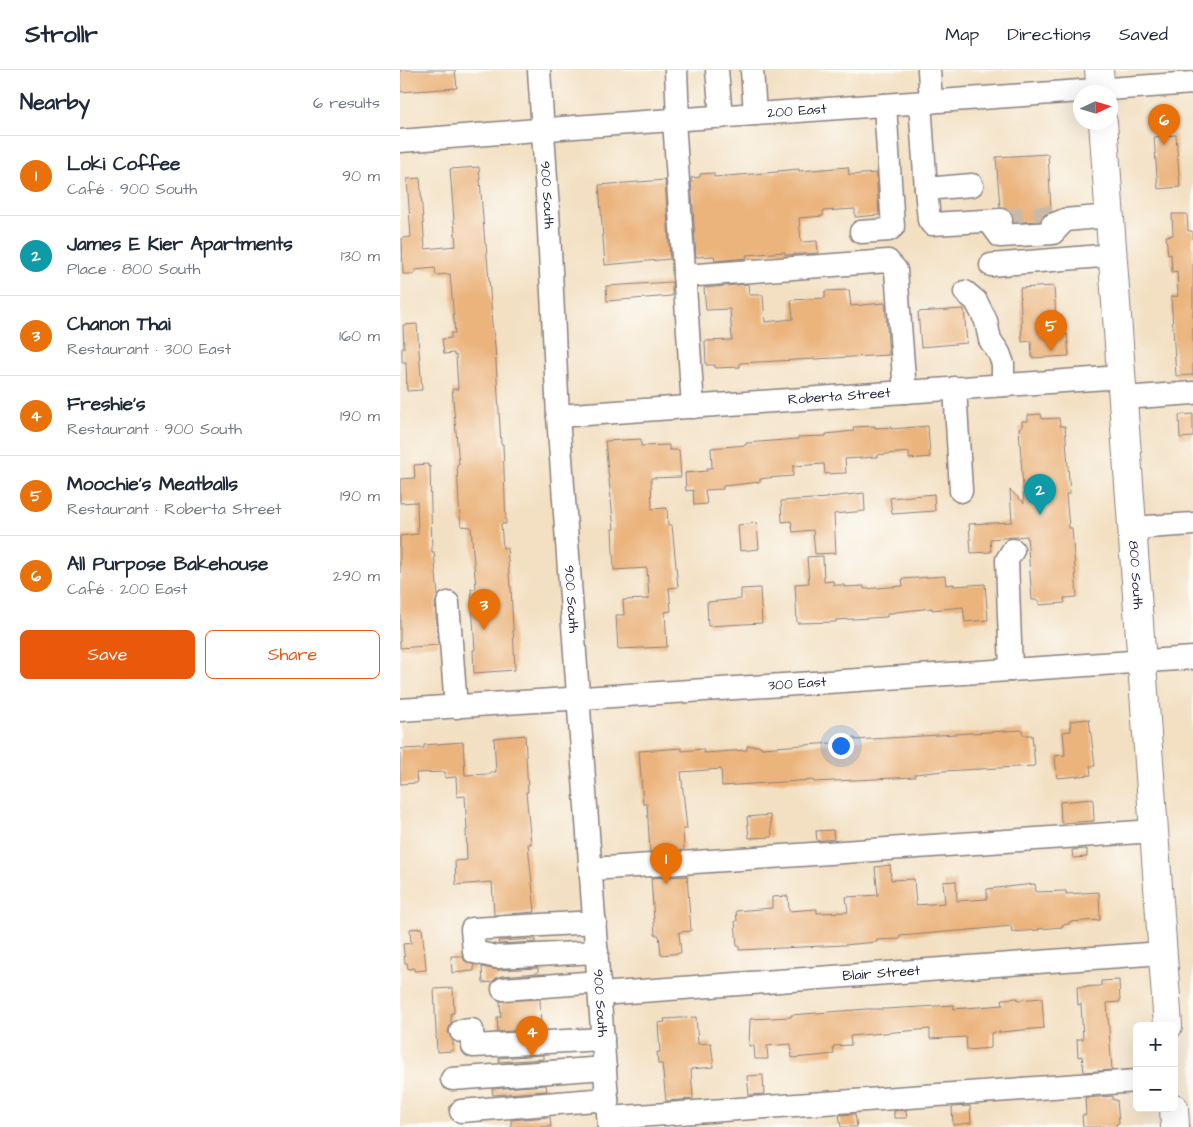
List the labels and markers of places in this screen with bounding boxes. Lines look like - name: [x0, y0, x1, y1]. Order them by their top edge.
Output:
- pin: 6: [1148, 104, 1180, 145]
- pin: 5: [1035, 310, 1067, 351]
- pin: 2: [1024, 474, 1056, 515]
- pin: 3: [468, 589, 500, 630]
- pin: 1: [650, 843, 682, 884]
- pin: 4: [516, 1016, 548, 1057]

